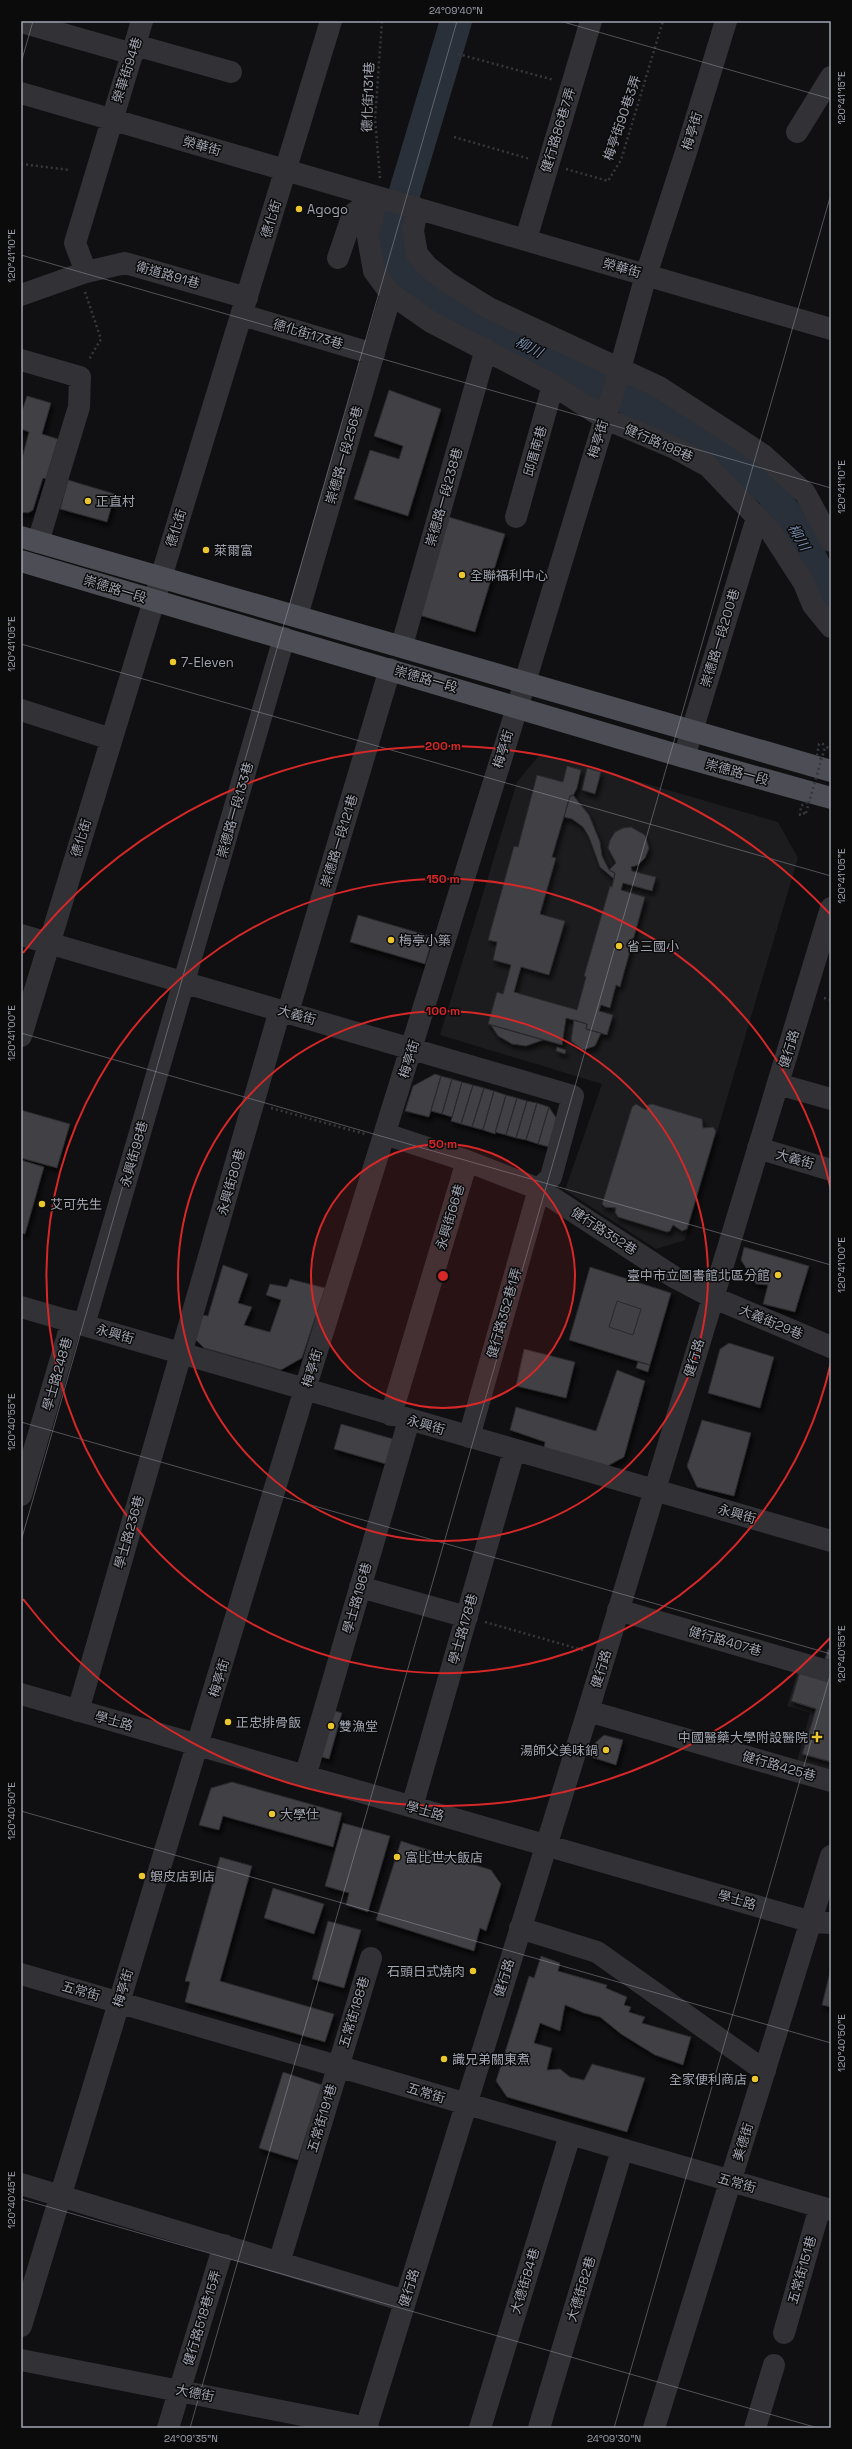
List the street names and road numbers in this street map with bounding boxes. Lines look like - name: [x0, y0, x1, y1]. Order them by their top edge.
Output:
- street label: 榮華街94巷: [108, 35, 146, 105]
- street label: 德化街131巷: [358, 61, 378, 133]
- street label: 梅亭街90巷3弄: [599, 73, 645, 163]
- street label: 健行路86巷7弄: [537, 85, 579, 175]
- street label: 梅亭街: [678, 110, 706, 152]
- street label: 榮華街: [181, 132, 223, 160]
- street label: 德化街: [257, 198, 285, 240]
- street label: 榮華街: [601, 254, 643, 282]
- street label: 衛道路91巷: [134, 258, 202, 292]
- street label: 德化街173巷: [271, 315, 345, 353]
- street label: 崇德路一段256巷: [322, 404, 366, 506]
- street label: 梅亭街: [584, 418, 612, 460]
- street label: 健行路198巷: [622, 420, 696, 466]
- street label: 邱厝南巷: [520, 424, 550, 478]
- street label: 崇德路一段238巷: [422, 446, 466, 548]
- street label: 德化街: [162, 507, 190, 549]
- street label: 崇德路一段: [81, 571, 149, 607]
- street label: 崇德路一段200巷: [697, 586, 743, 690]
- street label: 崇德路一段: [392, 662, 460, 696]
- street label: 梅亭街: [489, 728, 517, 770]
- street label: 崇德路一段: [703, 755, 771, 789]
- street label: 崇德路一段133巷: [213, 760, 257, 860]
- street label: 崇德路一段121巷: [317, 792, 361, 890]
- street label: 德化街: [67, 817, 95, 859]
- street label: 大義街: [276, 1001, 318, 1029]
- street label: 健行路: [775, 1028, 803, 1070]
- street label: 梅亭街: [395, 1038, 423, 1080]
- street label: 永興街98巷: [116, 1119, 152, 1189]
- street label: 大義街: [774, 1145, 816, 1173]
- street label: 永興街80巷: [213, 1147, 249, 1217]
- street label: 永興街66巷: [432, 1182, 468, 1252]
- street label: 健行路352巷: [568, 1203, 640, 1259]
- street label: 健行路352巷1弄: [483, 1266, 525, 1360]
- street label: 大義街29巷: [736, 1301, 806, 1343]
- street label: 永興街: [94, 1320, 136, 1348]
- street label: 學士路248巷: [38, 1335, 76, 1413]
- street label: 健行路: [680, 1337, 708, 1379]
- street label: 梅亭街: [298, 1347, 326, 1389]
- street label: 永興街: [405, 1411, 447, 1439]
- street label: 學士路236巷: [110, 1493, 148, 1571]
- street label: 永興街: [716, 1500, 758, 1528]
- street label: 學士路196巷: [339, 1560, 375, 1636]
- street label: 學士路178巷: [445, 1592, 481, 1666]
- street label: 健行路407巷: [686, 1622, 764, 1660]
- street label: 健行路: [587, 1648, 615, 1690]
- street label: 梅亭街: [205, 1657, 233, 1699]
- street label: 學士路: [93, 1707, 135, 1735]
- street label: 健行路425巷: [740, 1747, 818, 1785]
- street label: 學士路: [404, 1797, 446, 1825]
- street label: 學士路: [716, 1886, 758, 1914]
- street label: 健行路: [490, 1957, 518, 1999]
- street label: 梅亭街: [109, 1967, 137, 2009]
- street label: 五常街188巷: [335, 1974, 373, 2050]
- street label: 五常街: [60, 1977, 102, 2005]
- street label: 五常街: [405, 2079, 447, 2107]
- street label: 五常街191巷: [304, 2082, 340, 2154]
- street label: 美德街: [729, 2121, 757, 2163]
- street label: 五常街: [716, 2169, 758, 2197]
- street label: 五常街151巷: [784, 2234, 820, 2306]
- street label: 大德街84巷: [507, 2246, 543, 2316]
- street label: 大德街82巷: [563, 2254, 599, 2324]
- street label: 健行路: [395, 2267, 423, 2309]
- street label: 健行路518巷15弄: [179, 2268, 225, 2368]
- street label: 大德街: [174, 2381, 216, 2405]

